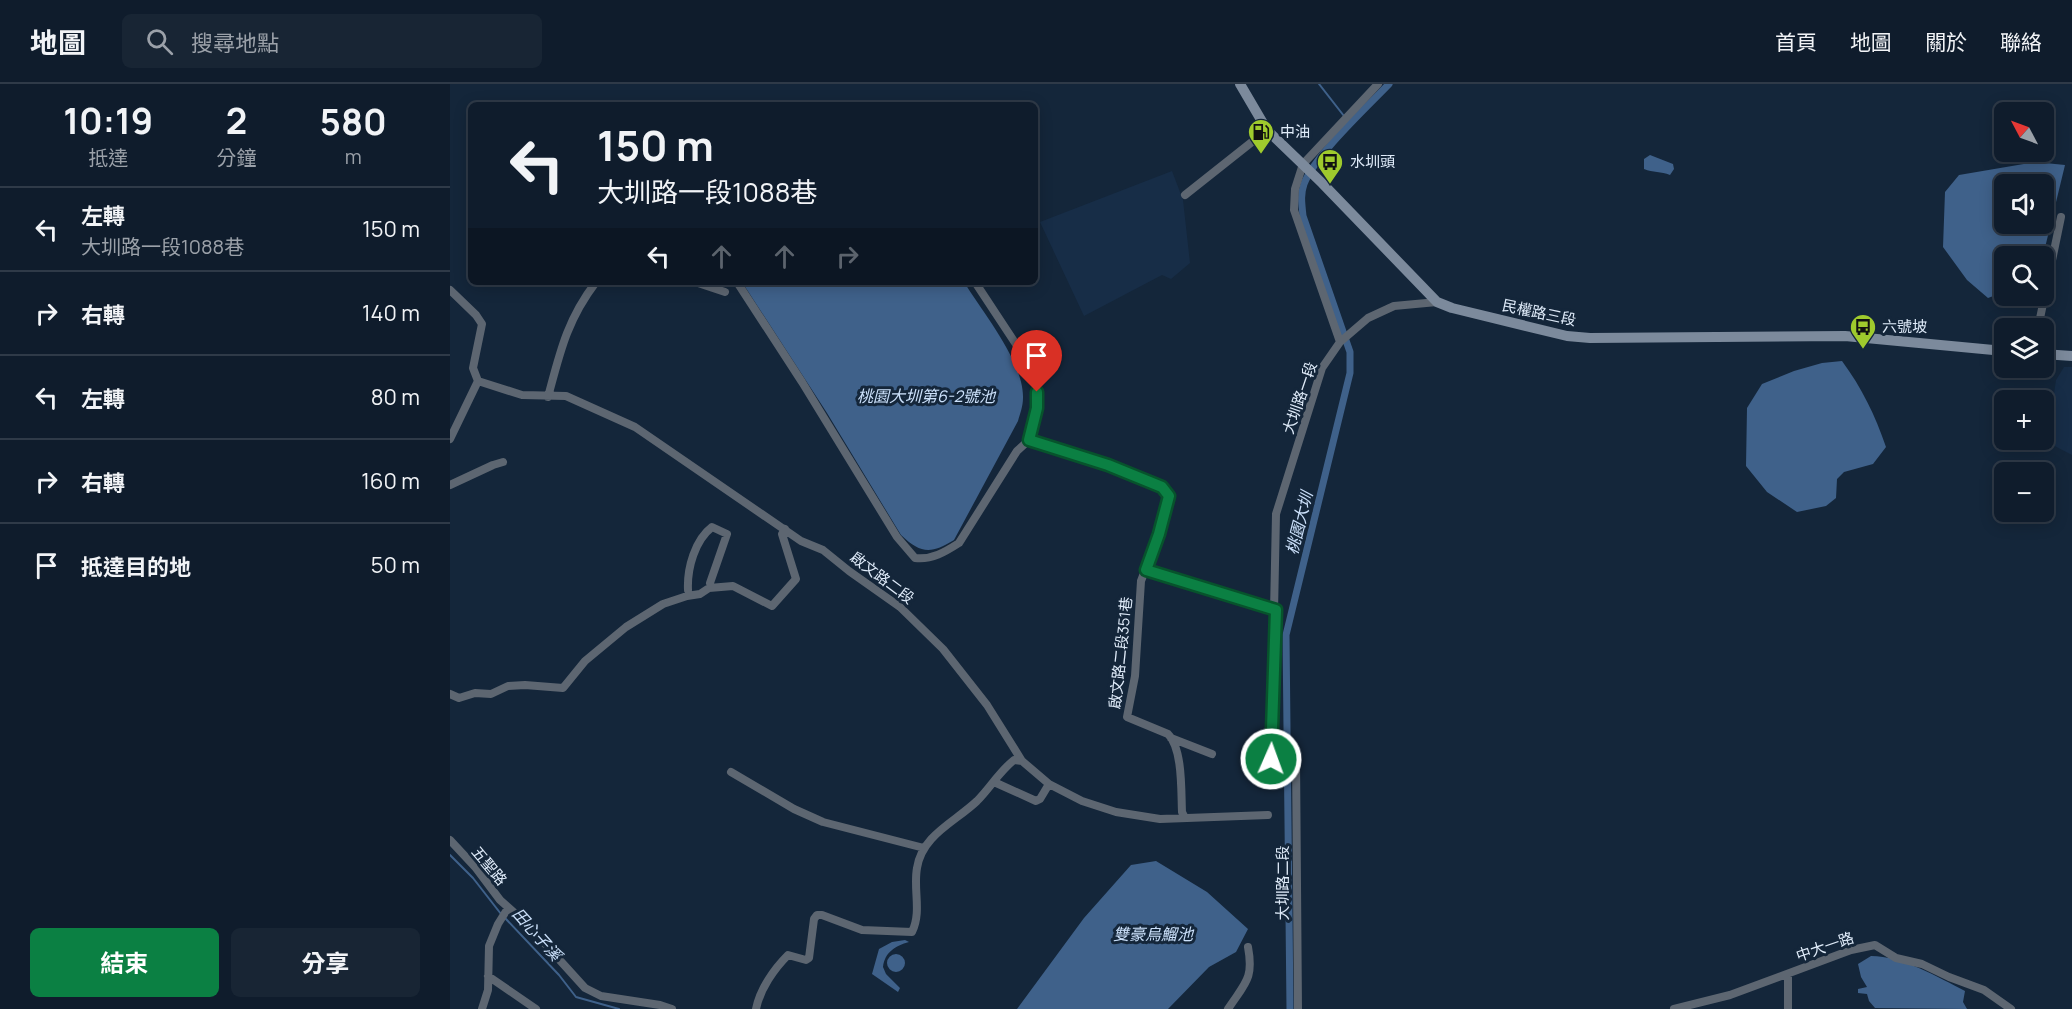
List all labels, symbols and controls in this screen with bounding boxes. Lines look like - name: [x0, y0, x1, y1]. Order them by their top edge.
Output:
- search box: [122, 14, 542, 68]
- text: 地圖: [30, 23, 86, 61]
- icon: search: [143, 25, 176, 58]
- text: 搜尋地點: [191, 28, 279, 58]
- text: 首頁: [1775, 28, 1817, 56]
- text: 地圖: [1850, 28, 1892, 56]
- text: 關於: [1925, 28, 1967, 56]
- text: 聯絡: [2000, 28, 2042, 56]
- text: 10:19: [63, 96, 153, 145]
- text: 2: [226, 96, 247, 145]
- text: 580: [320, 97, 387, 146]
- north arrow: [1994, 102, 2054, 162]
- map controls: [1994, 102, 2054, 522]
- text: 150 m: [597, 116, 714, 174]
- fuel station icon: 中油: [1246, 117, 1276, 155]
- place label: 中油: [1280, 121, 1310, 142]
- icon: left: [498, 126, 576, 204]
- text: m: [345, 143, 362, 170]
- text: 抵達: [88, 144, 128, 171]
- text: 分鐘: [217, 144, 257, 171]
- bus stop icon: 水圳頭: [1315, 147, 1345, 185]
- place label: 水圳頭: [1350, 151, 1395, 172]
- text: 大圳路一段1088巷: [597, 173, 817, 210]
- button: sound: [1994, 174, 2054, 234]
- text: 左轉: [81, 201, 125, 231]
- icon: left: [30, 213, 63, 246]
- text: 150 m: [362, 214, 420, 244]
- text: 大圳路一段1088巷: [81, 233, 244, 260]
- icon: left: [642, 240, 675, 273]
- icon: ahead: [705, 240, 738, 273]
- icon: ahead: [768, 240, 801, 273]
- icon: right: [831, 240, 864, 273]
- button: search: [1994, 246, 2054, 306]
- street label: 民權路三段: [1500, 294, 1578, 331]
- icon: right: [30, 297, 63, 330]
- text: 140 m: [362, 298, 420, 328]
- text: 右轉: [81, 300, 125, 330]
- bus stop icon: 六號坡: [1848, 312, 1878, 350]
- place label: 六號坡: [1882, 316, 1927, 337]
- button: layers: [1994, 318, 2054, 378]
- pin: [1011, 330, 1062, 392]
- icon: arrive: [1020, 339, 1053, 372]
- street label: 大圳路一段: [1277, 359, 1322, 437]
- icon: left: [30, 381, 63, 414]
- text: 80 m: [371, 382, 420, 412]
- text: 左轉: [81, 384, 125, 414]
- water label: 桃園大圳第6-2號池: [857, 385, 997, 407]
- button: +: [1994, 390, 2054, 450]
- button: −: [1994, 462, 2054, 522]
- icon: right: [30, 465, 63, 498]
- text: 160 m: [361, 466, 420, 496]
- text: 右轉: [81, 468, 125, 498]
- water label: 桃園大圳: [1281, 487, 1318, 557]
- street label: 啟文路二段: [846, 547, 919, 609]
- icon: arrive: [30, 549, 63, 582]
- text: 50 m: [371, 550, 420, 580]
- text: 抵達目的地: [81, 552, 191, 582]
- street label: 啟文路二段351巷: [1104, 596, 1137, 710]
- position arrow: [1239, 727, 1303, 791]
- street label: 五聖路: [467, 842, 512, 890]
- street label: 大圳路二段: [1272, 845, 1293, 921]
- water label: 田心子溪: [507, 903, 568, 967]
- water label: 雙豪烏鰡池: [1113, 923, 1195, 945]
- street label: 中大一路: [1793, 927, 1857, 966]
- button: 結束: [30, 928, 219, 997]
- button: 分享: [231, 928, 420, 997]

